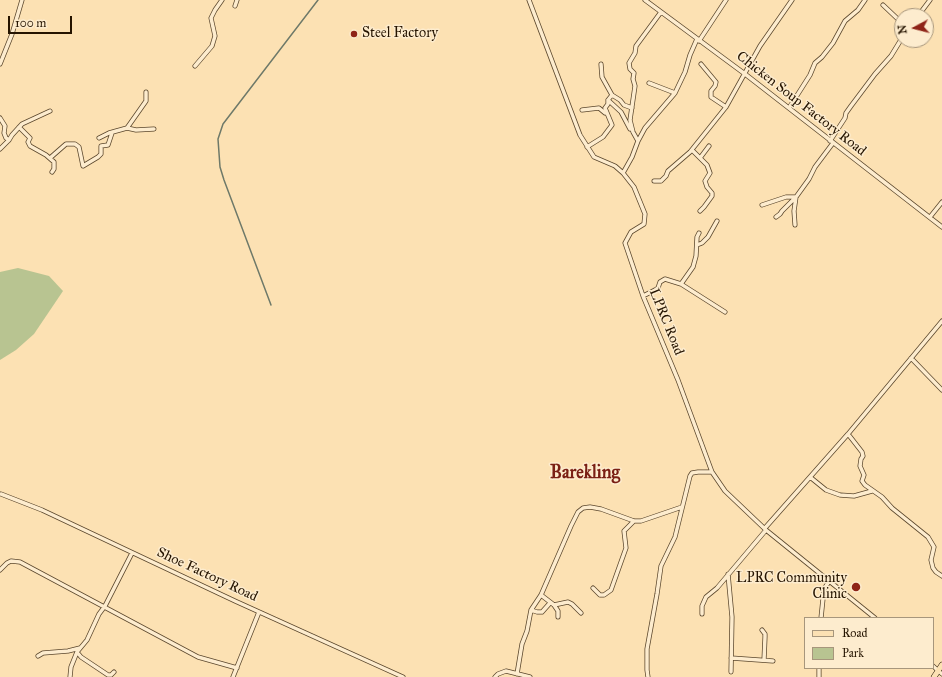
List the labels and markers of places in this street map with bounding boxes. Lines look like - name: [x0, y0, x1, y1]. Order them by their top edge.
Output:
- place label: Steel Factory: [362, 26, 438, 42]
- marker: Steel Factory: [349, 29, 359, 39]
- place label: LPRC Community Clinic: [736, 571, 847, 604]
- marker: LPRC Community Clinic: [850, 581, 862, 593]

